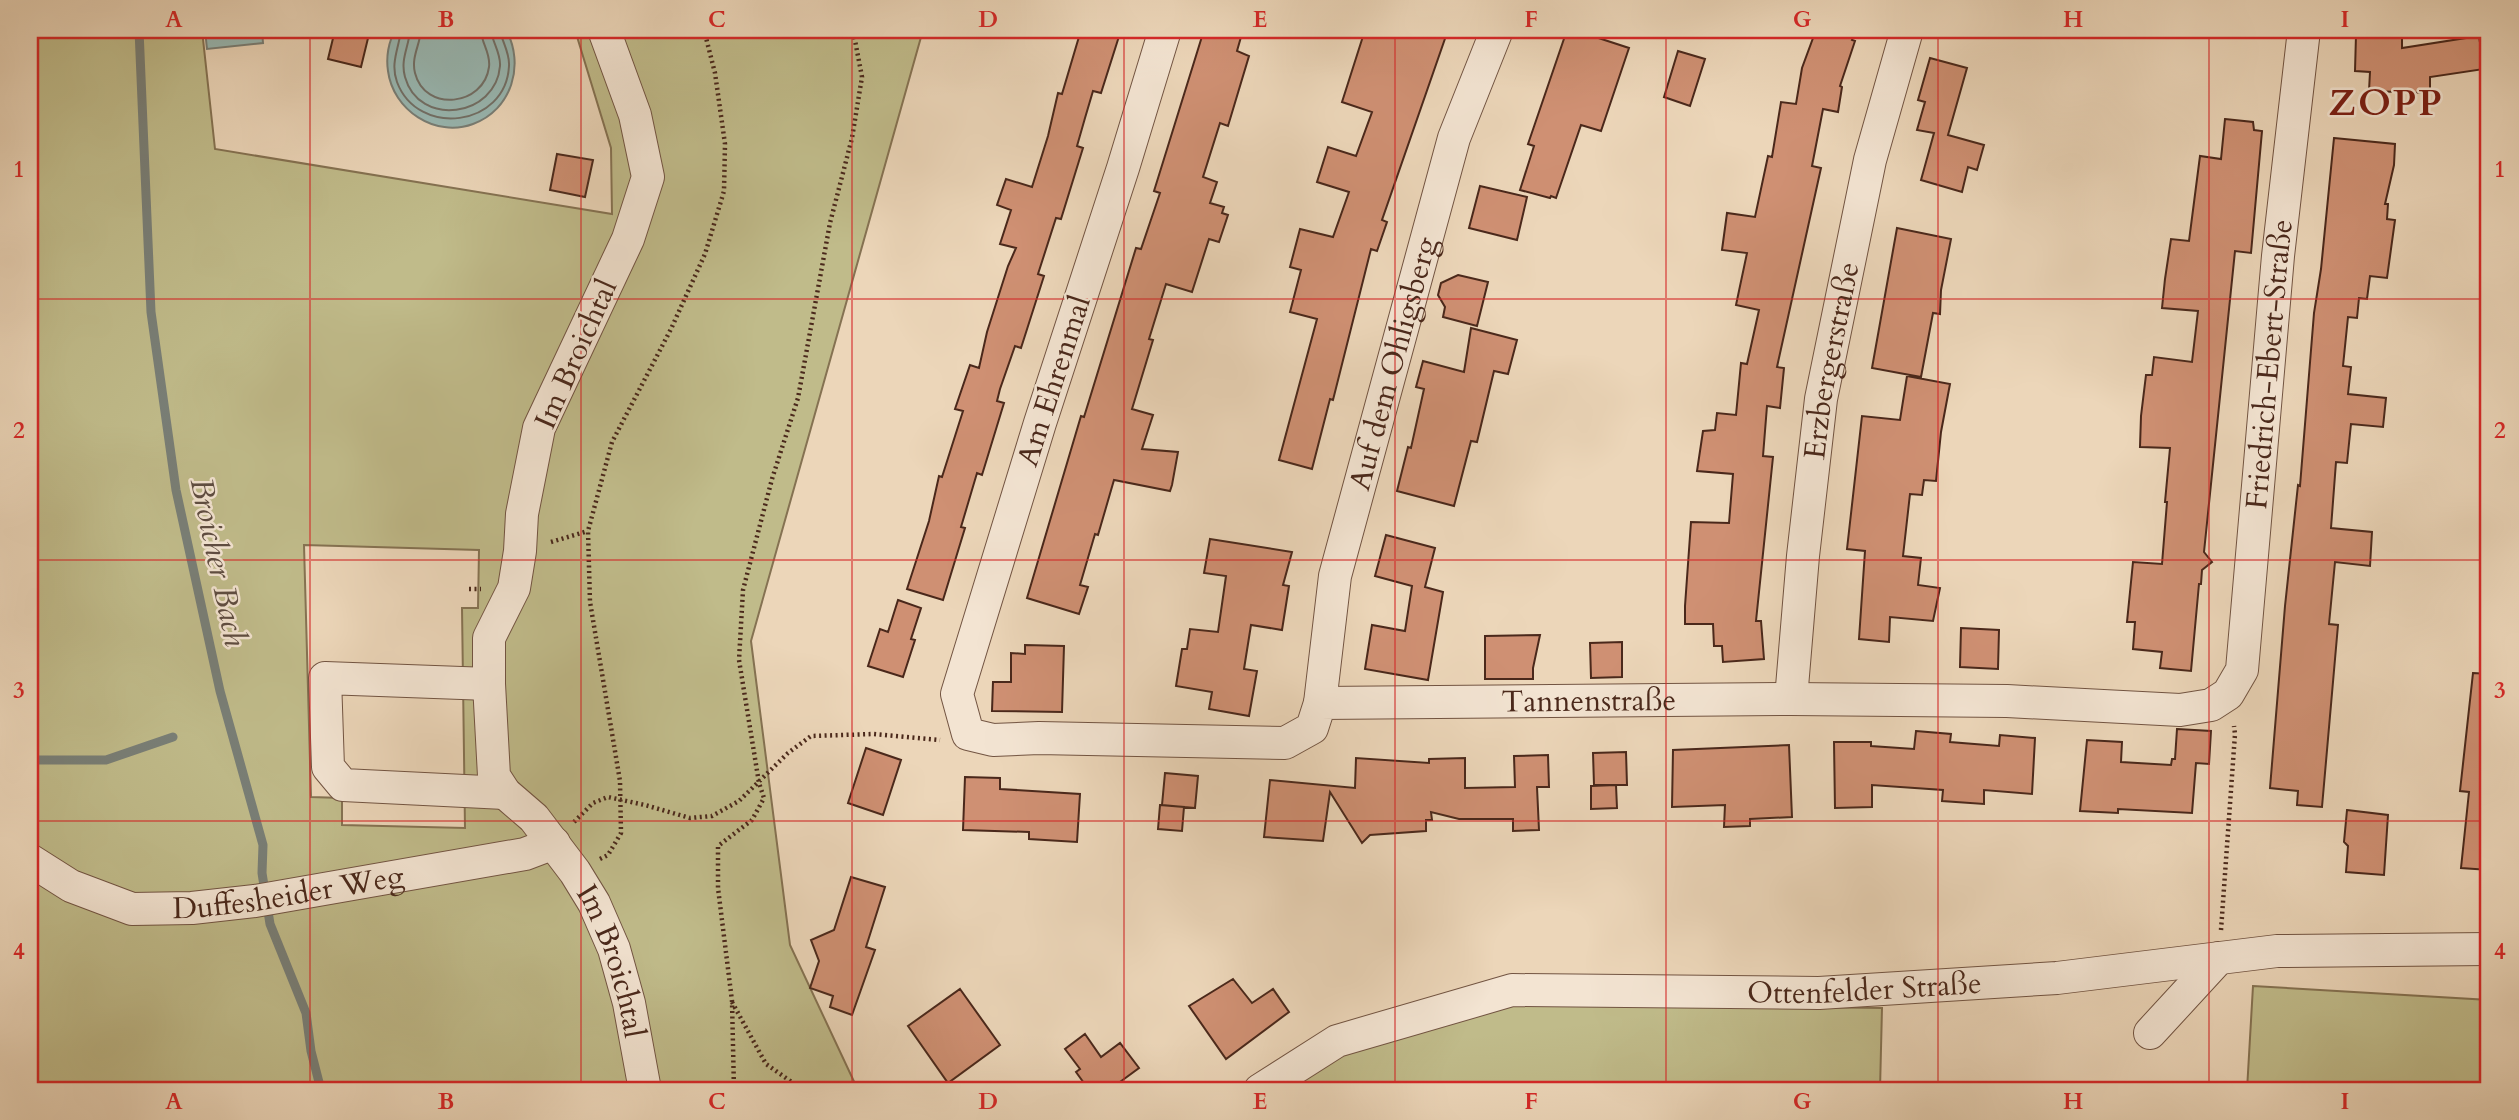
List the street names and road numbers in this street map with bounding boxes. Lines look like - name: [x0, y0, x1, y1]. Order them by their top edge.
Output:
- street label: Friedrich-Ebert-Straße: [2236, 217, 2303, 511]
- street label: Auf dem Ohligsberg: [1339, 232, 1447, 495]
- street label: Erzbergerstraße: [1794, 258, 1869, 461]
- street label: Im Broichtal: [525, 272, 627, 435]
- street label: Am Ehrenmal: [1007, 290, 1101, 472]
- street label: Tannenstraße: [1501, 679, 1676, 722]
- street label: Duffesheider Weg: [172, 855, 407, 929]
- street label: Im Broichtal: [567, 876, 656, 1041]
- street label: Ottenfelder Straße: [1747, 962, 1983, 1014]

